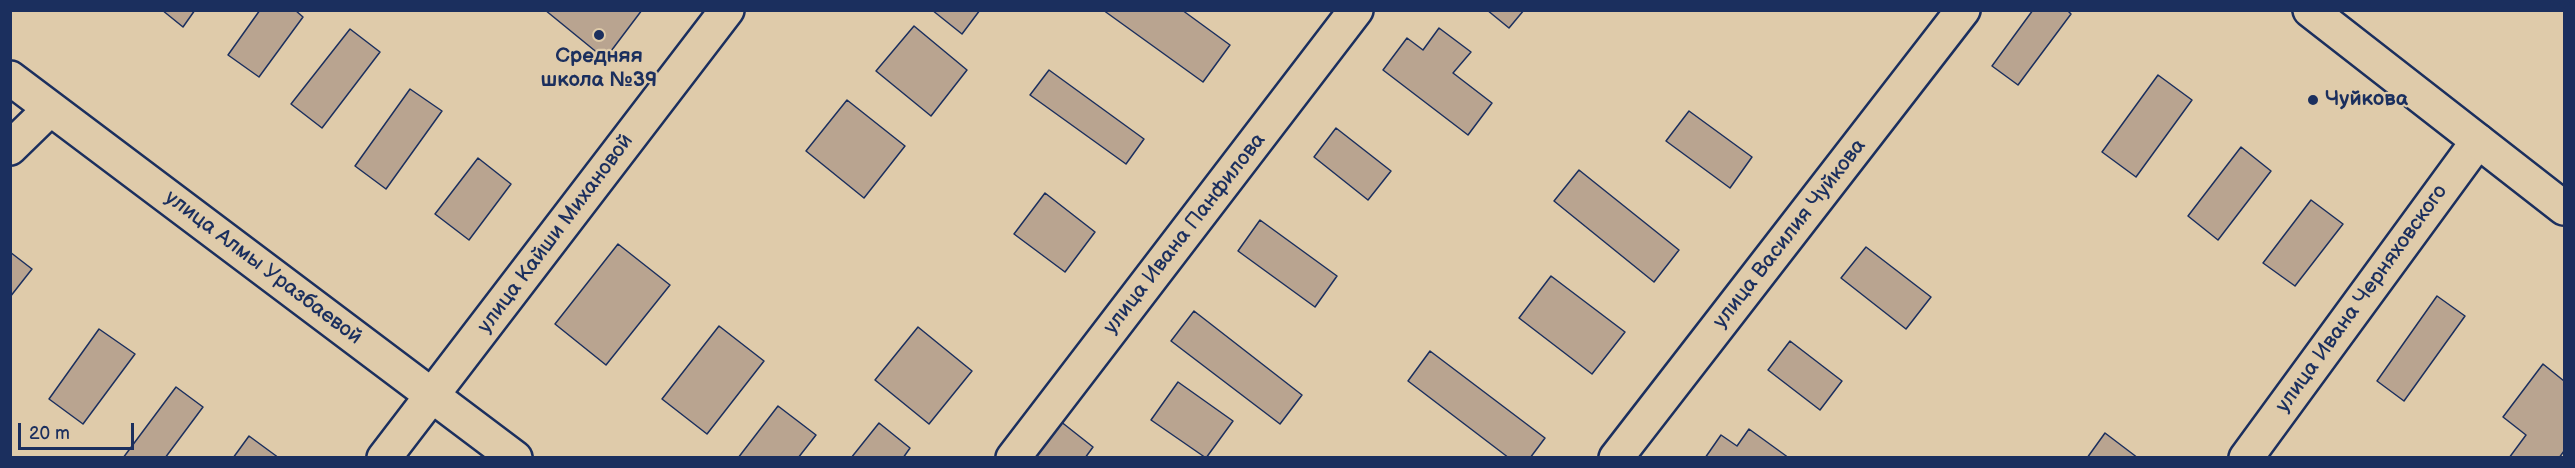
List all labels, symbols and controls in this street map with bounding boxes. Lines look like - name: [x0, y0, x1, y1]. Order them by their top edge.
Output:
- marker: Средняя школа №39: [592, 28, 606, 42]
- place label: Средняя школа №39: [541, 44, 657, 94]
- place label: Чуйкова: [2325, 87, 2408, 113]
- marker: Чуйкова: [2306, 93, 2320, 107]
- street label: улица Ивана Панфилова: [1099, 128, 1271, 340]
- street label: улица Кайши Михановой: [473, 129, 639, 339]
- street label: улица Василия Чуйкова: [1708, 134, 1872, 334]
- street label: улица Ивана Черняховского: [2271, 180, 2453, 418]
- street label: улица Алмы Уразбаевой: [159, 186, 367, 350]
- scale bar: [21, 411, 136, 449]
- text: 20 m: [29, 423, 70, 444]

